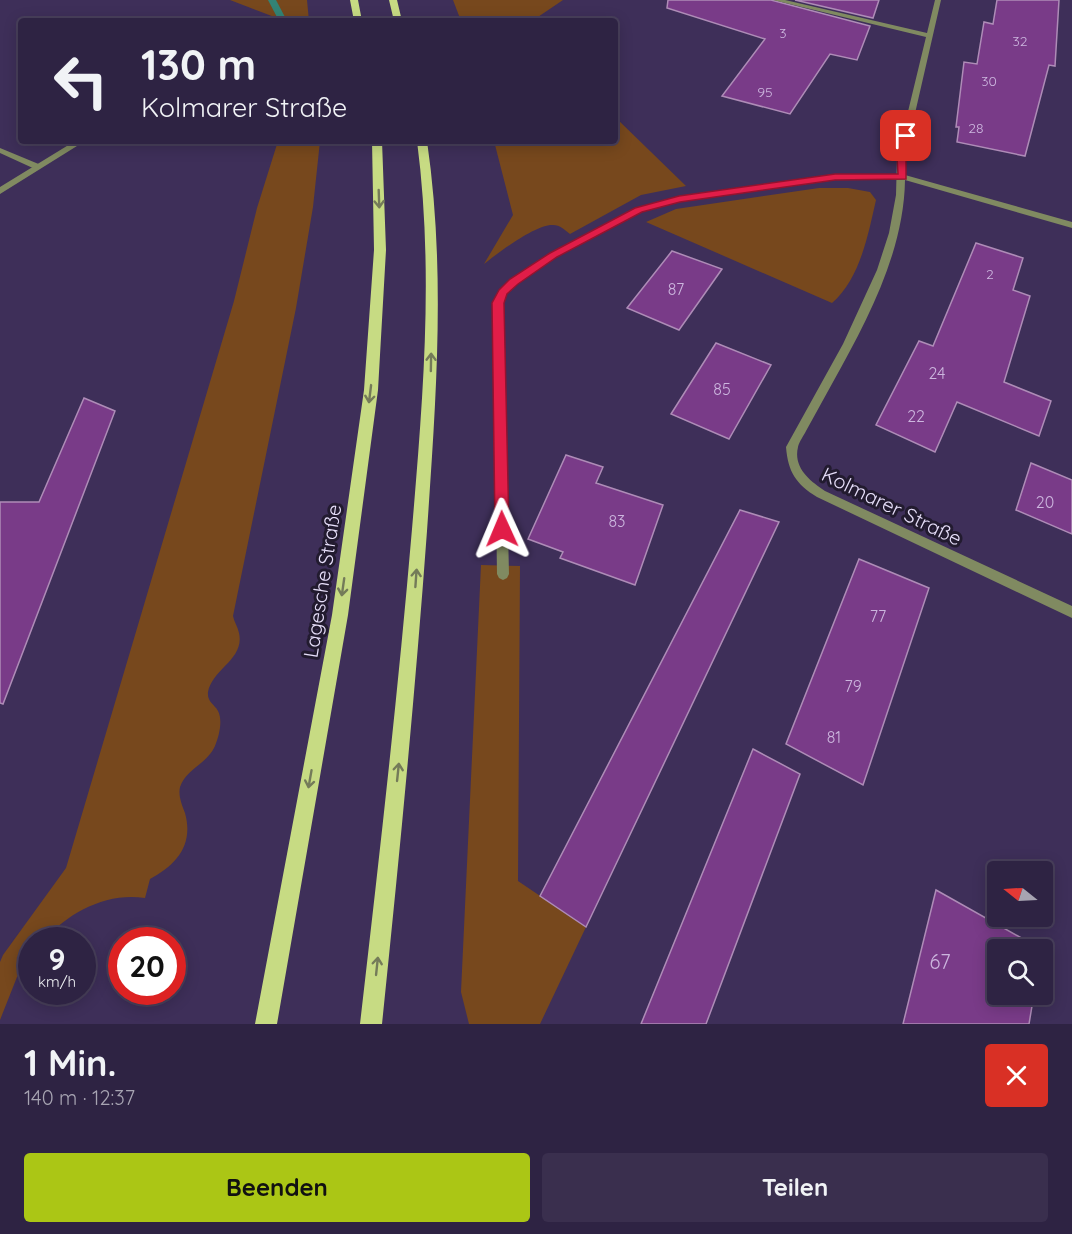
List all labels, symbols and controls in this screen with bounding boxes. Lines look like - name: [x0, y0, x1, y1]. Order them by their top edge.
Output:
- house number: 3: [779, 24, 787, 42]
- house number: 32: [1012, 32, 1028, 50]
- text: 130 m: [141, 38, 256, 91]
- icon: left: [42, 42, 120, 120]
- house number: 30: [981, 72, 997, 90]
- house number: 95: [757, 83, 773, 101]
- text: Kolmarer Straße: [141, 90, 347, 124]
- pin: [880, 110, 931, 161]
- icon: arrive: [889, 119, 922, 152]
- house number: 28: [968, 119, 984, 137]
- one-way arrow: [373, 189, 385, 209]
- house number: 2: [986, 265, 994, 283]
- house number: 87: [668, 279, 684, 299]
- one-way arrow: [425, 353, 437, 373]
- house number: 24: [928, 363, 946, 383]
- house number: 85: [713, 379, 731, 399]
- one-way arrow: [364, 384, 375, 403]
- house number: 22: [907, 406, 925, 426]
- street label: Kolmarer Straße: [818, 461, 966, 551]
- house number: 20: [1036, 492, 1054, 512]
- position arrow: [470, 497, 534, 561]
- street label: Lagesche Straße: [298, 502, 346, 660]
- house number: 83: [608, 511, 626, 531]
- one-way arrow: [411, 568, 422, 588]
- one-way arrow: [338, 577, 349, 597]
- house number: 77: [870, 606, 886, 626]
- house number: 79: [844, 676, 862, 696]
- house number: 81: [827, 727, 841, 747]
- one-way arrow: [393, 762, 404, 782]
- one-way arrow: [304, 769, 315, 789]
- north arrow: [987, 861, 1053, 927]
- map controls: [987, 861, 1053, 1005]
- speed limit sign: 20: [108, 927, 186, 1005]
- button: search: [987, 939, 1053, 1005]
- text: 9: [48, 940, 66, 978]
- house number: 67: [929, 949, 951, 974]
- one-way arrow: [372, 956, 383, 976]
- text: km/h: [38, 972, 76, 991]
- text: 1 Min.: [24, 1040, 116, 1085]
- button: close: [985, 1044, 1048, 1107]
- text: 140 m · 12:37: [24, 1085, 135, 1110]
- button: Beenden: [24, 1153, 530, 1222]
- button: Teilen: [542, 1153, 1048, 1222]

